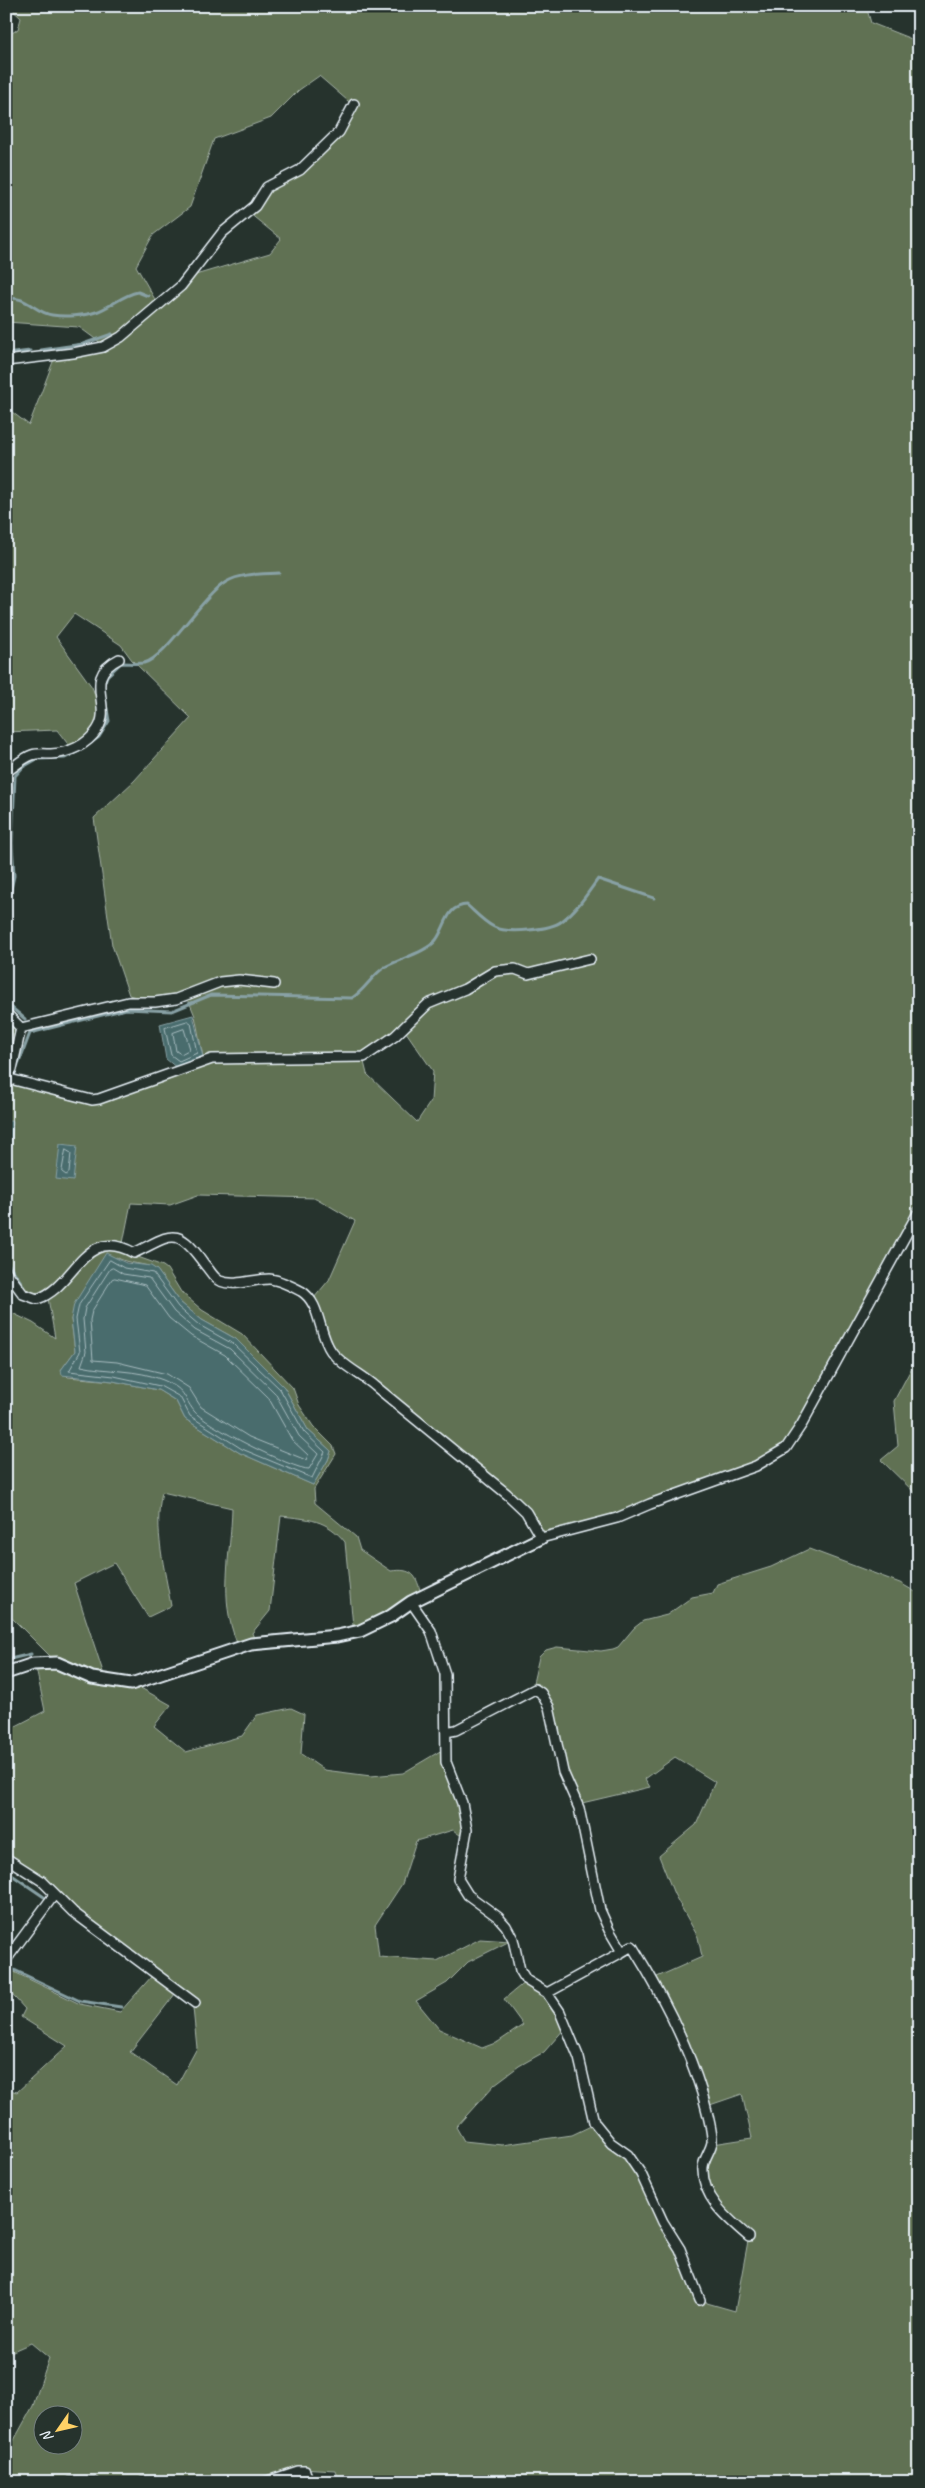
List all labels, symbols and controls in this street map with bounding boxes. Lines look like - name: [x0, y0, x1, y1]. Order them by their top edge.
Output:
- north arrow: [32, 2406, 82, 2456]
- text: N: [37, 2427, 57, 2445]

